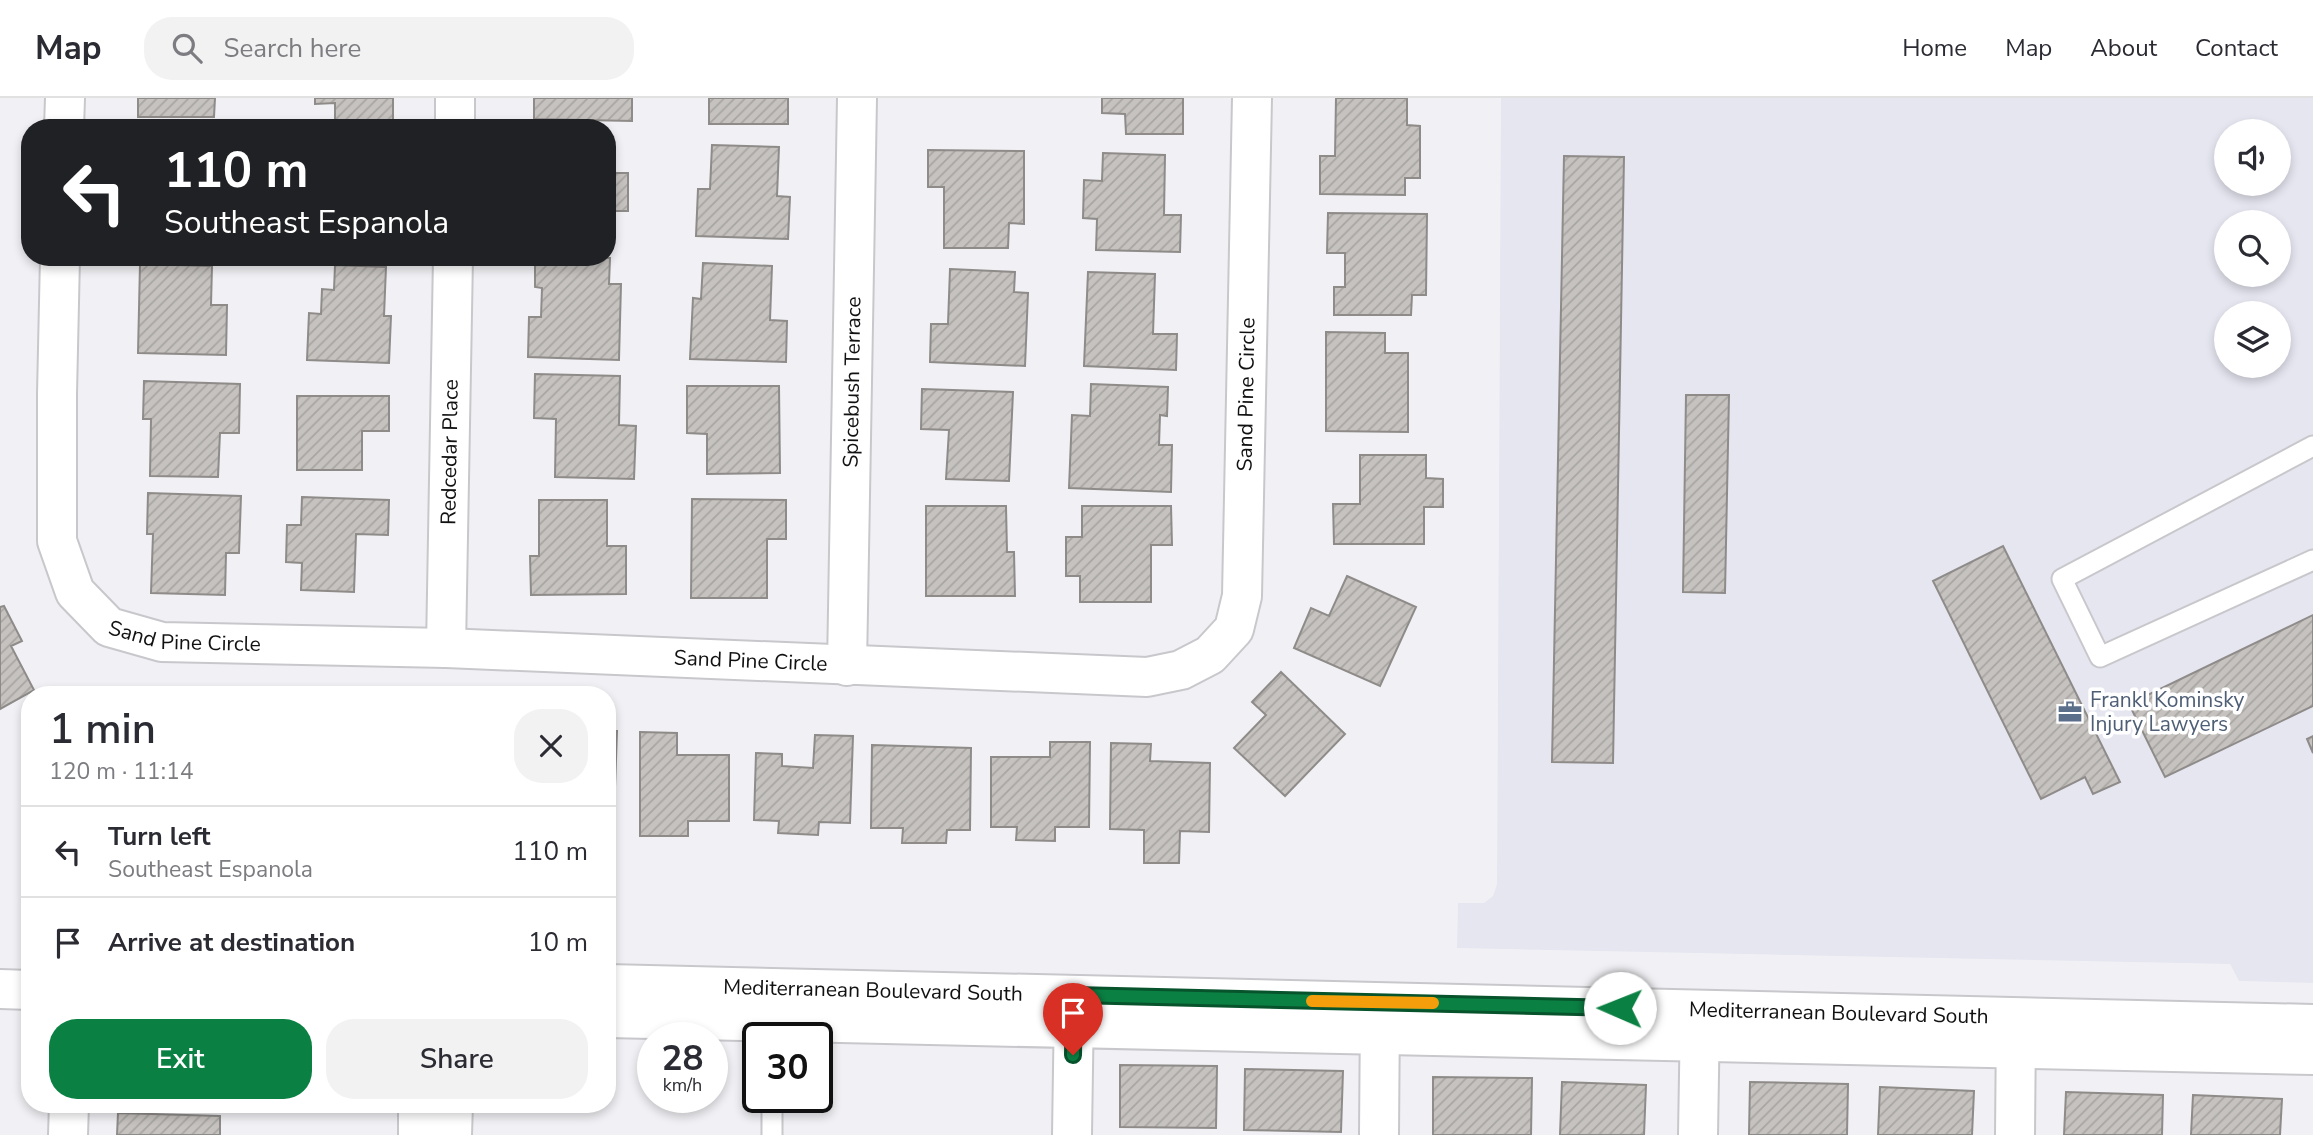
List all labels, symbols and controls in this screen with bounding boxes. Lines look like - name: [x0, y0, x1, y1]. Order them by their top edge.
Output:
- search box: [144, 17, 634, 80]
- text: Map: [35, 26, 102, 71]
- icon: search: [168, 29, 206, 67]
- text: Search here: [224, 31, 361, 66]
- text: Home: [1902, 32, 1967, 64]
- text: Map: [2005, 32, 2052, 64]
- text: About: [2090, 32, 2157, 64]
- text: Contact: [2195, 32, 2278, 64]
- map controls: [2214, 119, 2291, 378]
- button: sound: [2214, 119, 2291, 196]
- text: 110 m: [164, 137, 308, 204]
- icon: left: [49, 147, 140, 238]
- text: Southeast Espanola: [164, 201, 449, 244]
- button: search: [2214, 210, 2291, 287]
- street label: Spicebush Terrace: [836, 296, 868, 468]
- button: layers: [2214, 301, 2291, 378]
- street label: Sand Pine Circle: [1231, 317, 1262, 472]
- street label: Redcedar Place: [434, 379, 465, 525]
- street label: Sand Pine Circle: [105, 614, 261, 658]
- street label: Sand Pine Circle: [673, 643, 828, 678]
- place label: Frankl Kominsky Injury Lawyers: [2090, 686, 2244, 738]
- office icon: Frankl Kominsky Injury Lawyers: [2056, 698, 2084, 726]
- text: 1 min: [49, 701, 156, 758]
- button: close: [514, 709, 588, 783]
- text: 120 m · 11:14: [49, 756, 194, 787]
- text: Turn left: [108, 819, 211, 854]
- icon: left: [49, 833, 87, 871]
- text: 110 m: [512, 834, 588, 869]
- text: Southeast Espanola: [108, 854, 313, 885]
- icon: arrive: [49, 924, 87, 962]
- text: Arrive at destination: [108, 925, 355, 960]
- text: 10 m: [528, 925, 588, 960]
- position arrow: [1583, 971, 1657, 1045]
- street label: Mediterranean Boulevard South: [723, 973, 1023, 1008]
- pin: [1043, 983, 1103, 1055]
- icon: arrive: [1054, 994, 1092, 1032]
- street label: Mediterranean Boulevard South: [1688, 995, 1989, 1030]
- button: Exit: [49, 1019, 312, 1099]
- button: Share: [326, 1019, 588, 1099]
- speed limit sign: 30: [742, 1022, 833, 1113]
- text: 28: [661, 1035, 704, 1082]
- text: km/h: [663, 1073, 702, 1097]

